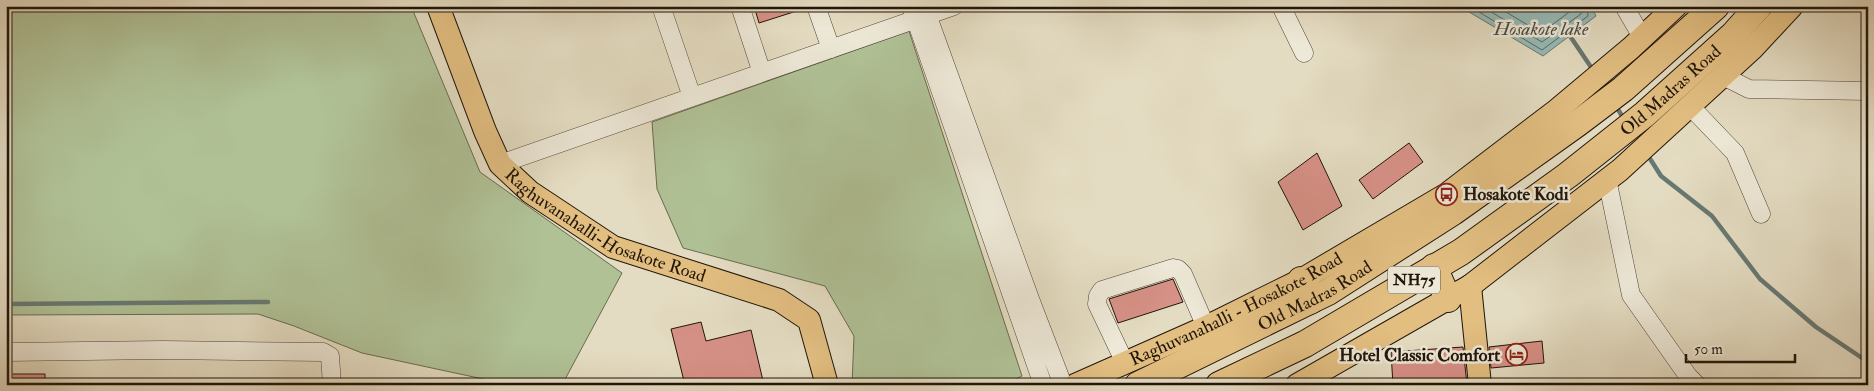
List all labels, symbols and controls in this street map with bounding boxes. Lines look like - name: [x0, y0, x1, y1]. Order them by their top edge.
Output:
- water label: Hosakote lake: [1493, 17, 1589, 41]
- street label: Old Madras Road: [1615, 40, 1726, 141]
- street label: Raghuvanahalli-Hosakote Road: [500, 163, 709, 287]
- bus stop icon: Hosakote Kodi: [1435, 182, 1459, 206]
- place label: Hosakote Kodi: [1463, 183, 1569, 206]
- street label: Raghuvanahalli - Hosakote Road: [1126, 247, 1346, 371]
- street label: Old Madras Road: [1254, 255, 1376, 336]
- road number: NH75: [1388, 266, 1440, 294]
- scale bar: [1686, 331, 1795, 363]
- text: 50 m: [1694, 340, 1723, 359]
- hotel icon: Hotel Classic Comfort: [1504, 343, 1528, 367]
- place label: Hotel Classic Comfort: [1339, 344, 1500, 367]

